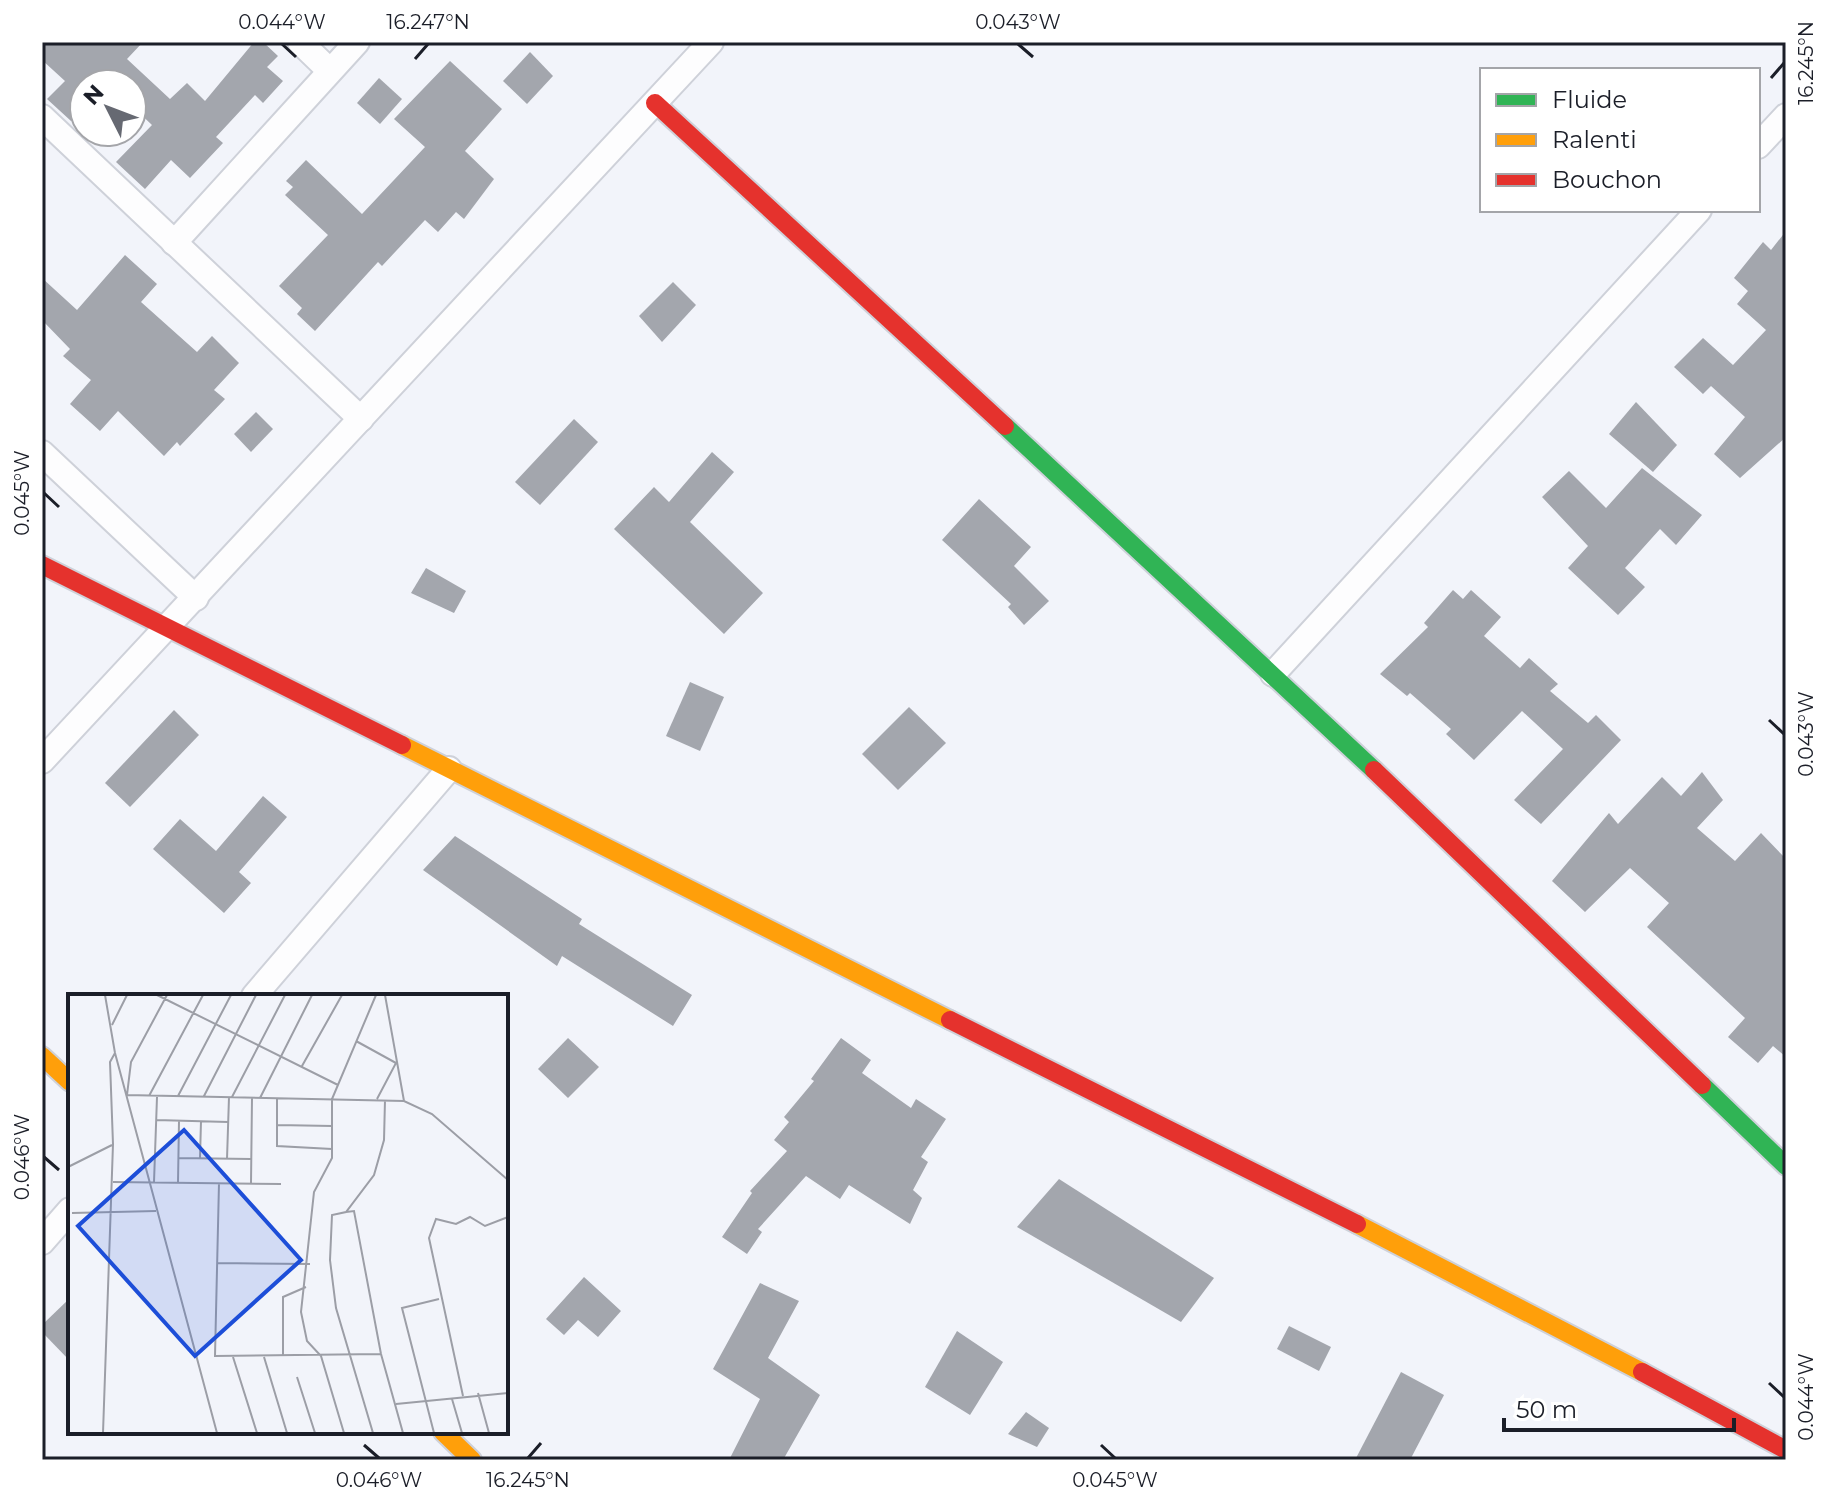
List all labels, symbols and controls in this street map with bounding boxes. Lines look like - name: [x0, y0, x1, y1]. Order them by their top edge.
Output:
- text: 0.044°W: [238, 10, 326, 34]
- text: 16.247°N: [386, 10, 470, 34]
- text: 0.043°W: [975, 10, 1061, 34]
- text: 16.245°N: [1794, 21, 1818, 105]
- north arrow: [68, 68, 148, 148]
- legend: [1480, 68, 1760, 212]
- text: N: [78, 79, 109, 111]
- text: Fluide: [1552, 85, 1627, 114]
- text: Ralenti: [1552, 125, 1637, 154]
- text: Bouchon: [1552, 165, 1662, 194]
- text: 0.045°W: [10, 450, 34, 536]
- text: 0.043°W: [1794, 691, 1818, 777]
- inset map: [68, 994, 508, 1434]
- text: 0.046°W: [10, 1114, 34, 1200]
- text: 0.044°W: [1794, 1353, 1818, 1441]
- scale bar: [1504, 1382, 1734, 1432]
- text: 50 m: [1516, 1395, 1577, 1424]
- text: 0.046°W: [336, 1468, 422, 1492]
- text: 16.245°N: [486, 1468, 570, 1492]
- text: 0.045°W: [1072, 1468, 1158, 1492]

